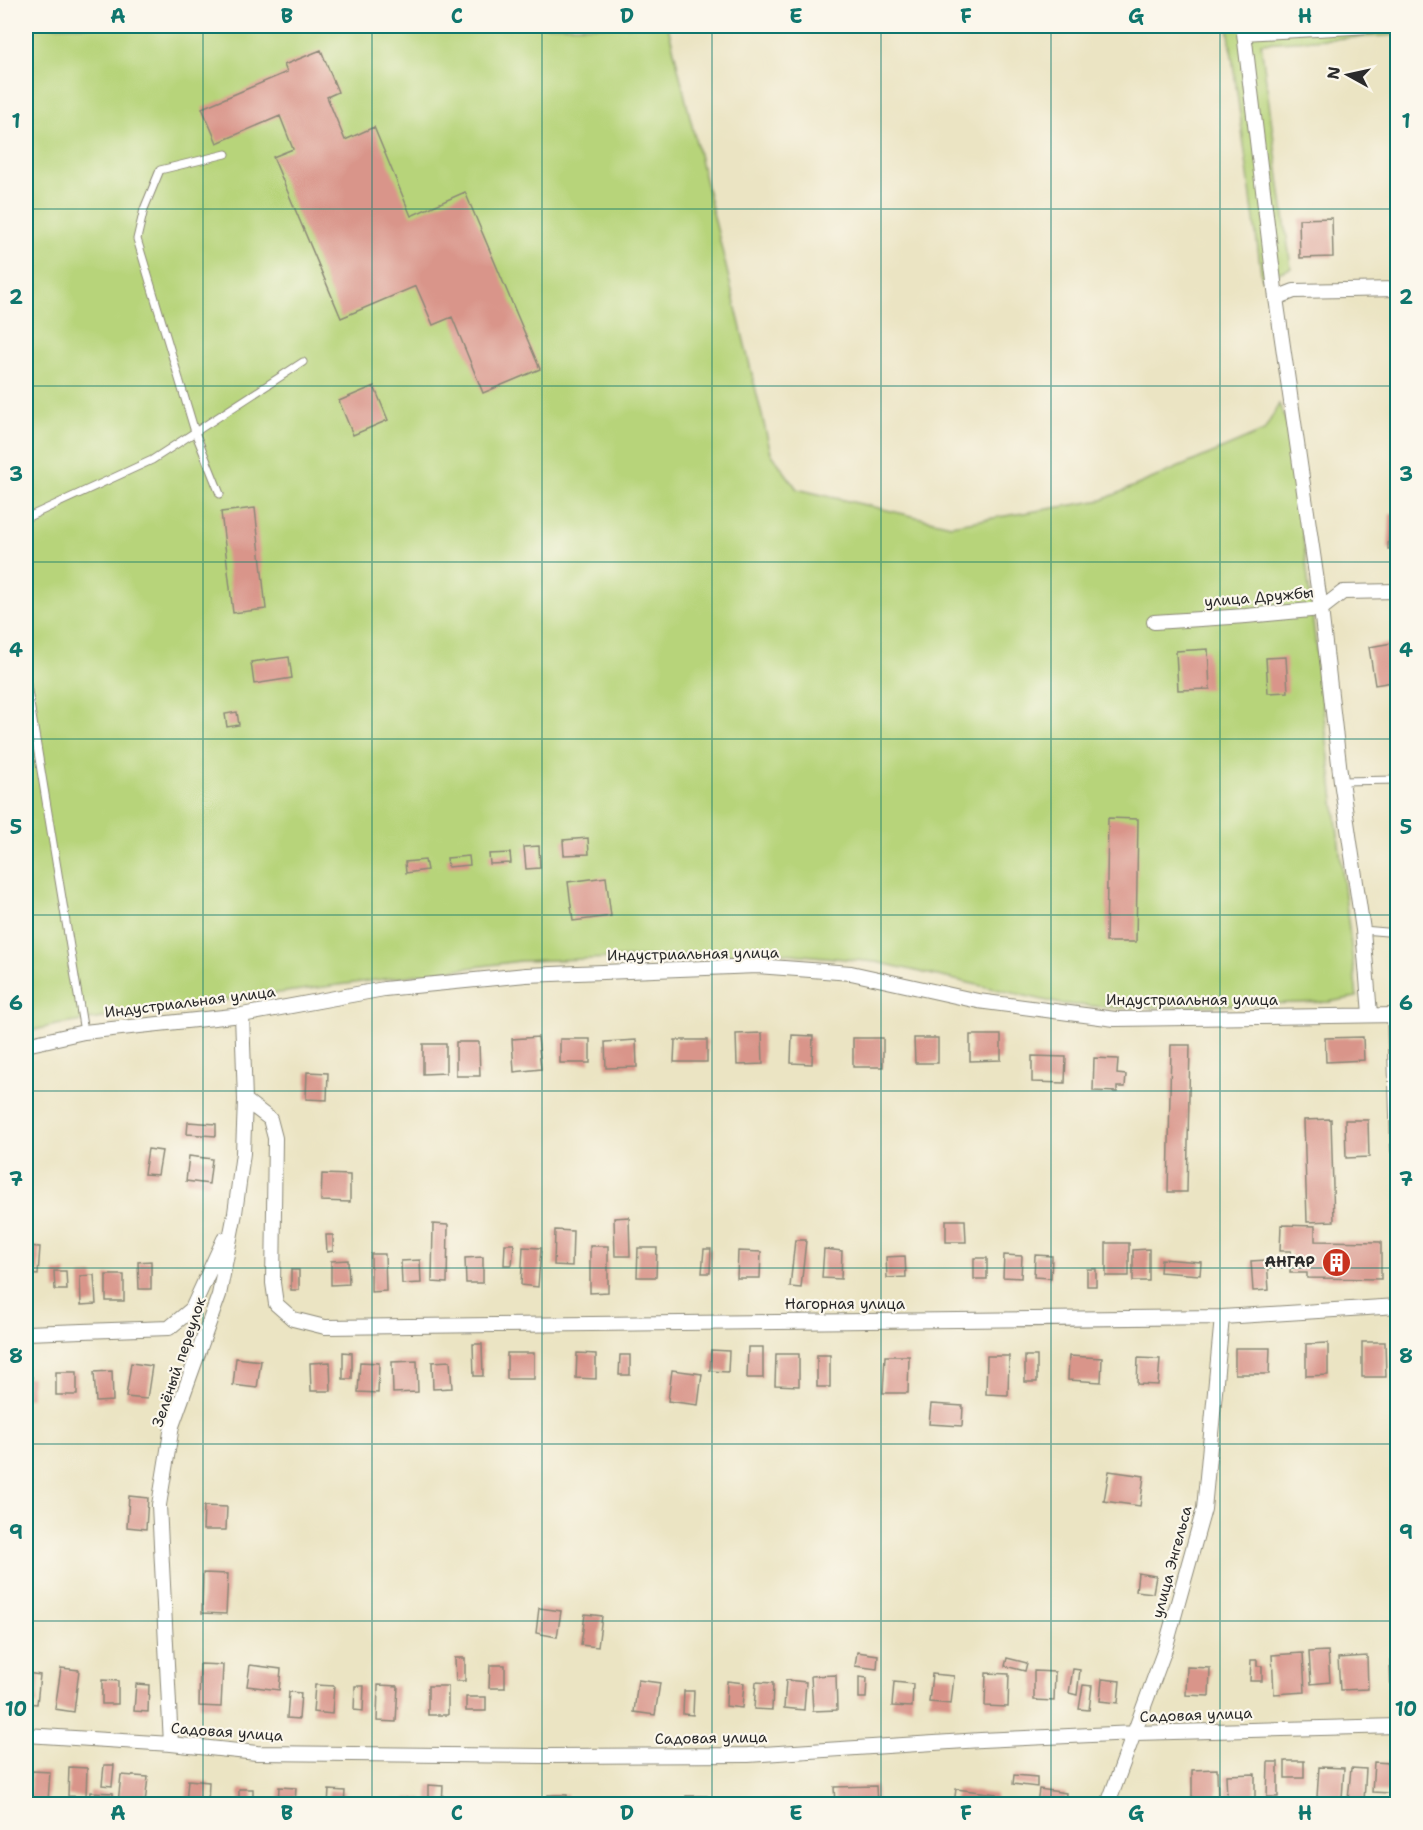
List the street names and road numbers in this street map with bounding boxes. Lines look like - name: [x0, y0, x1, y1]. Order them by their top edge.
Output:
- street label: улица Дружбы: [1203, 582, 1315, 612]
- street label: Индустриальная улица: [607, 942, 780, 965]
- street label: Индустриальная улица: [103, 982, 277, 1022]
- street label: Индустриальная улица: [1106, 990, 1279, 1010]
- street label: Зелёный переулок: [147, 1294, 211, 1430]
- street label: Нагорная улица: [785, 1294, 906, 1314]
- street label: улица Энгельса: [1147, 1503, 1197, 1620]
- street label: Садовая улица: [1139, 1703, 1253, 1727]
- street label: Садовая улица: [170, 1718, 285, 1746]
- street label: Садовая улица: [654, 1727, 768, 1749]

